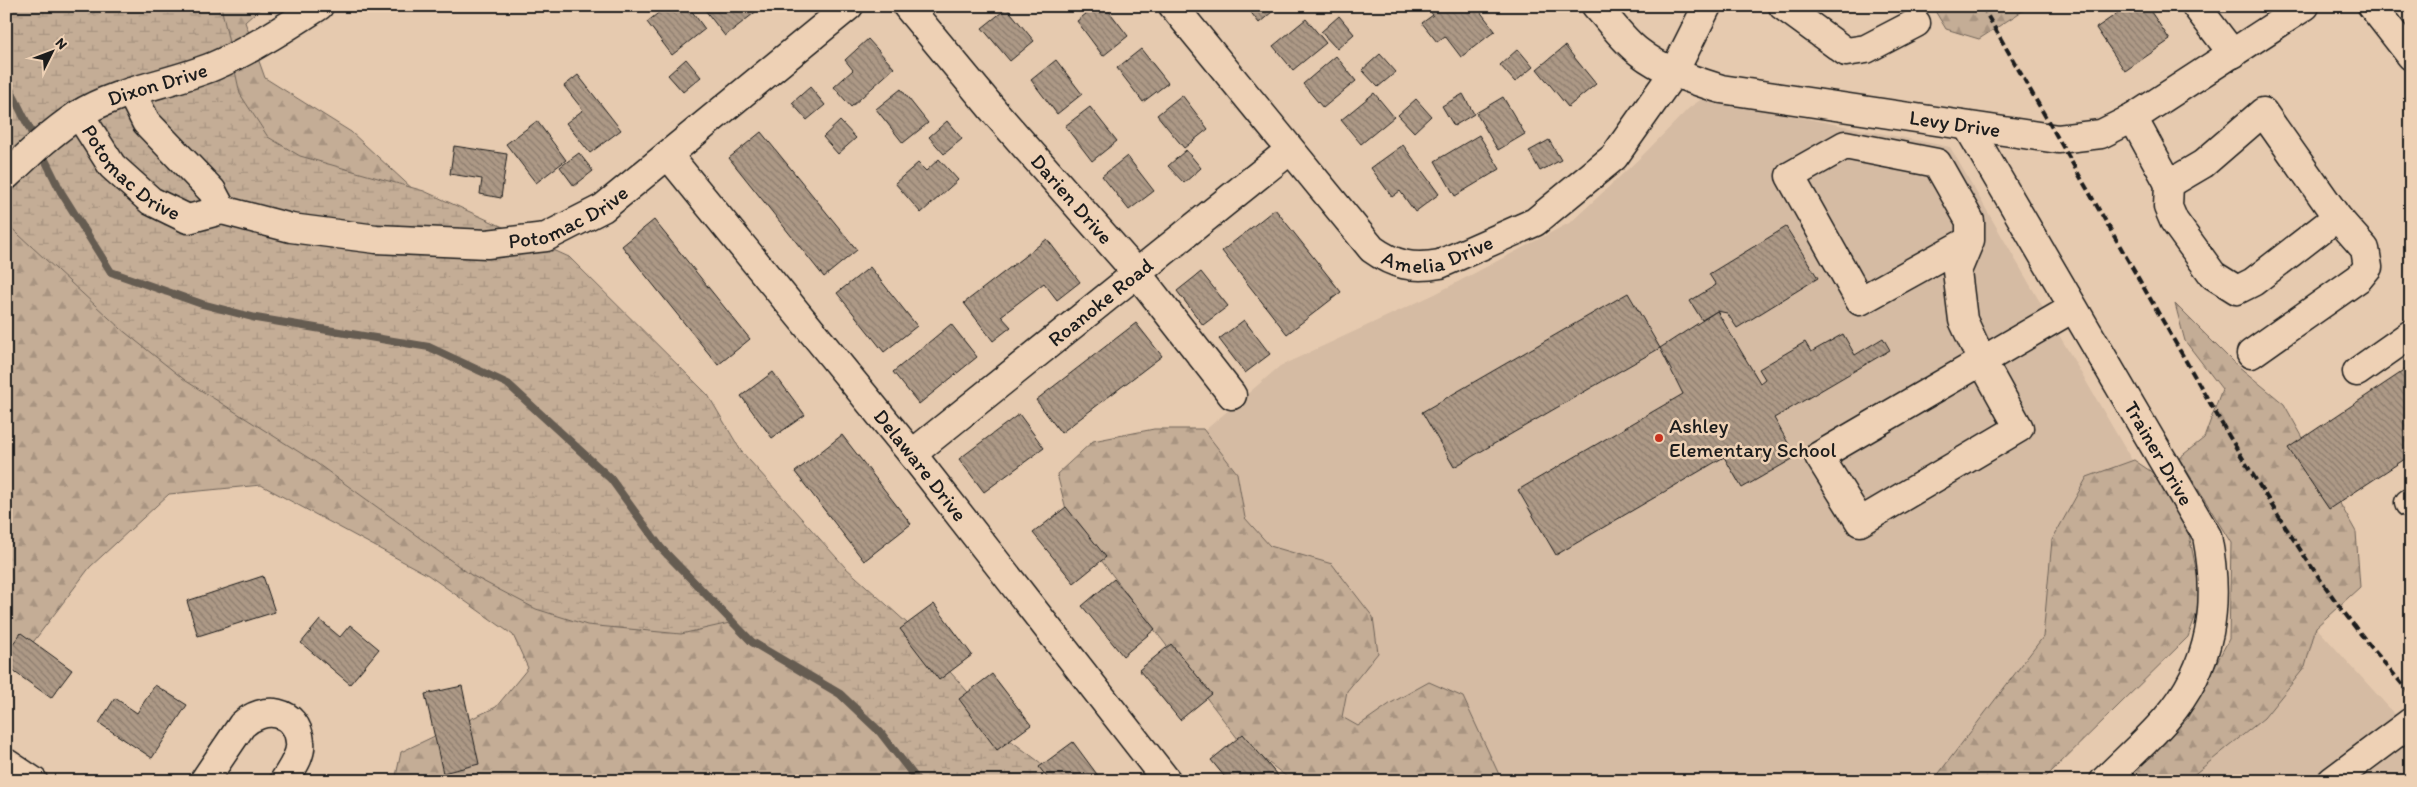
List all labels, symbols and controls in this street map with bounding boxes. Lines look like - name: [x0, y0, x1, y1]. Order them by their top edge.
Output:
- north arrow: [28, 28, 78, 78]
- text: N: [52, 34, 71, 53]
- street label: Dixon Drive: [104, 57, 211, 111]
- street label: Levy Drive: [1908, 104, 2002, 142]
- street label: Potomac Drive: [77, 120, 185, 225]
- street label: Darien Drive: [1026, 149, 1119, 249]
- street label: Potomac Drive: [507, 180, 633, 253]
- street label: Amelia Drive: [1378, 229, 1497, 278]
- street label: Roanoke Road: [1043, 252, 1158, 352]
- street label: Trainer Drive: [2119, 396, 2199, 510]
- street label: Delaware Drive: [869, 404, 973, 526]
- place label: Ashley Elementary School: [1669, 413, 1837, 462]
- marker: Ashley Elementary School: [1653, 432, 1665, 444]

